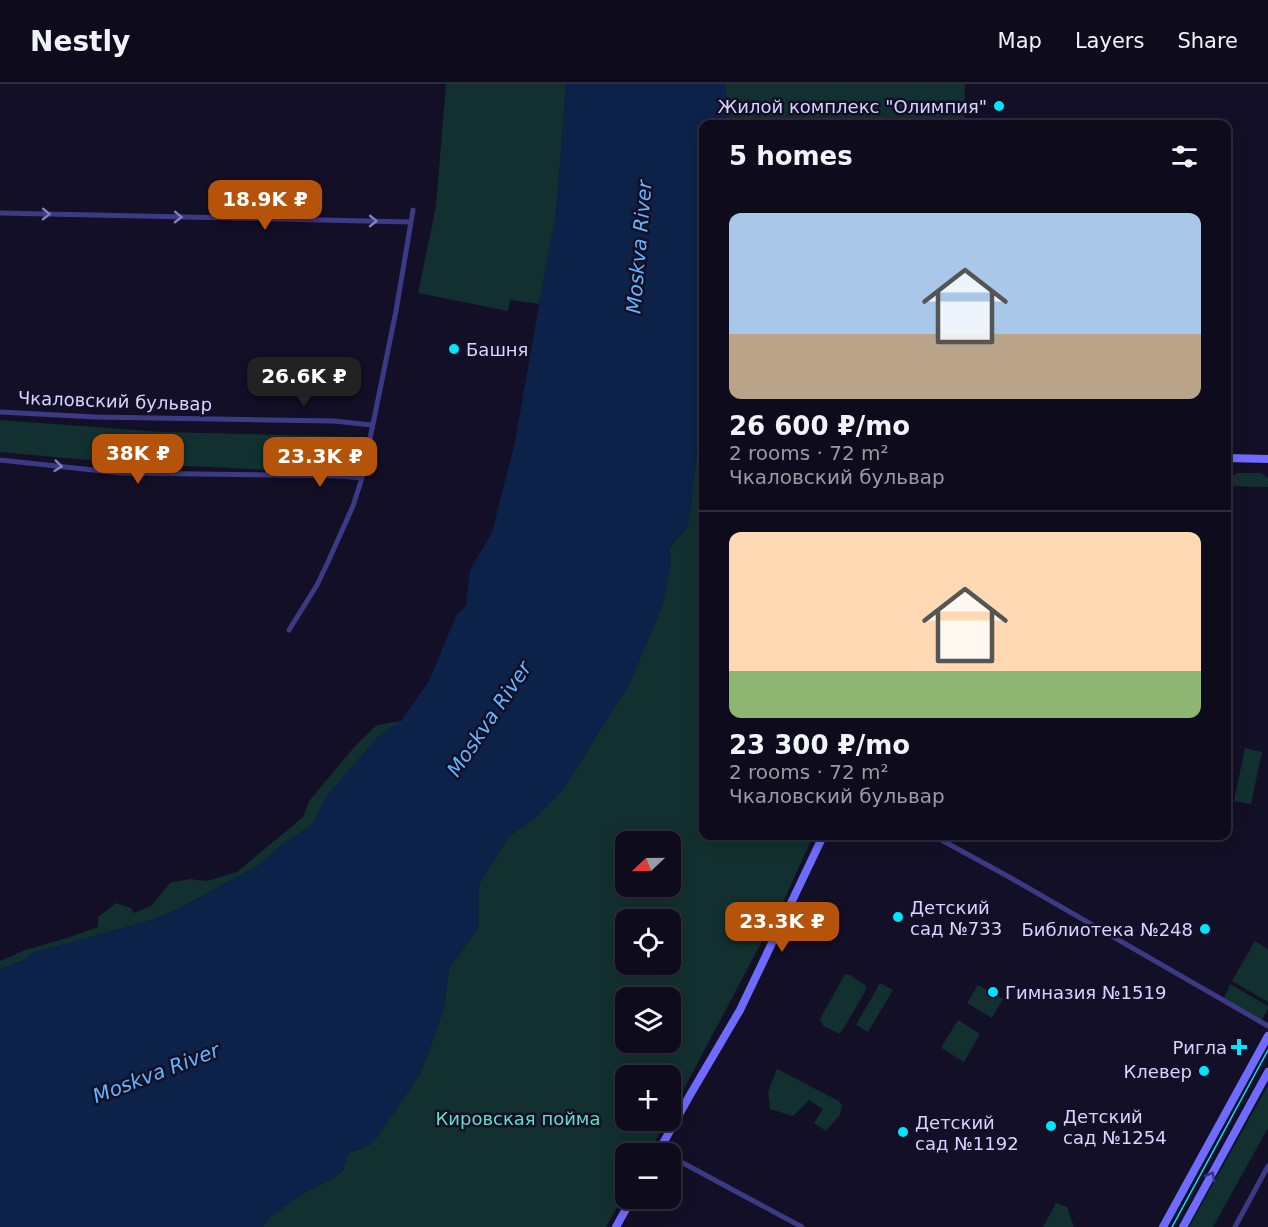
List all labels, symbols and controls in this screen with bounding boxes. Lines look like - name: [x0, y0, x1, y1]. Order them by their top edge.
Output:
- text: Nestly: [30, 25, 130, 58]
- text: Map: [998, 29, 1042, 53]
- text: Layers: [1075, 29, 1144, 53]
- text: Share: [1177, 29, 1238, 53]
- place label: Жилой комплекс "Олимпия": [718, 96, 987, 117]
- marker: Жилой комплекс "Олимпия": [992, 99, 1006, 113]
- icon: filters: [1168, 140, 1201, 173]
- text: 5 homes: [729, 141, 853, 171]
- water label: Moskva River: [621, 178, 657, 315]
- pin: 18.9K ₽: [210, 180, 320, 231]
- text: 18.9K ₽: [222, 187, 308, 211]
- one-way arrow: [41, 208, 50, 220]
- one-way arrow: [173, 211, 182, 223]
- one-way arrow: [368, 215, 377, 227]
- icon: home: [911, 252, 1019, 360]
- place label: Башня: [466, 339, 528, 360]
- marker: Башня: [447, 342, 461, 356]
- pin: 26.6K ₽: [249, 357, 359, 408]
- text: 26.6K ₽: [261, 364, 347, 388]
- street label: Чкаловский бульвар: [18, 387, 212, 415]
- text: 26 600 ₽/mo: [729, 411, 910, 441]
- pin: 38K ₽: [96, 434, 180, 485]
- pin: 23.3K ₽: [265, 437, 375, 488]
- text: 38K ₽: [106, 441, 170, 465]
- text: 2 rooms · 72 m²: [729, 441, 889, 465]
- text: 23.3K ₽: [277, 444, 363, 468]
- one-way arrow: [54, 459, 63, 472]
- text: Чкаловский бульвар: [729, 465, 945, 489]
- icon: home: [911, 571, 1019, 679]
- water label: Moskva River: [442, 655, 537, 781]
- text: 23 300 ₽/mo: [729, 730, 910, 760]
- text: 2 rooms · 72 m²: [729, 760, 889, 784]
- text: Чкаловский бульвар: [729, 784, 945, 808]
- north arrow: [615, 831, 681, 897]
- map controls: [615, 831, 681, 1209]
- place label: Детский сад №733: [910, 897, 1002, 939]
- pin: 23.3K ₽: [727, 902, 837, 953]
- button: locate: [615, 909, 681, 975]
- text: 23.3K ₽: [739, 909, 825, 933]
- marker: Детский сад №733: [891, 910, 905, 924]
- place label: Библиотека №248: [1021, 919, 1193, 940]
- marker: Библиотека №248: [1198, 922, 1212, 936]
- place label: Гимназия №1519: [1005, 982, 1166, 1003]
- marker: Гимназия №1519: [986, 985, 1000, 999]
- button: layers: [615, 987, 681, 1053]
- water label: Moskva River: [89, 1037, 224, 1108]
- place label: Ригла: [1172, 1037, 1227, 1058]
- marker: Ригла: [1232, 1040, 1246, 1054]
- place label: Клевер: [1124, 1061, 1192, 1082]
- marker: Клевер: [1197, 1064, 1211, 1078]
- button: +: [615, 1065, 681, 1131]
- place label: Детский сад №1254: [1063, 1106, 1167, 1148]
- park label: Кировская пойма: [436, 1108, 600, 1129]
- place label: Детский сад №1192: [915, 1112, 1019, 1154]
- marker: Детский сад №1254: [1044, 1119, 1058, 1133]
- marker: Детский сад №1192: [896, 1125, 910, 1139]
- button: −: [615, 1143, 681, 1209]
- one-way arrow: [1204, 1171, 1215, 1182]

